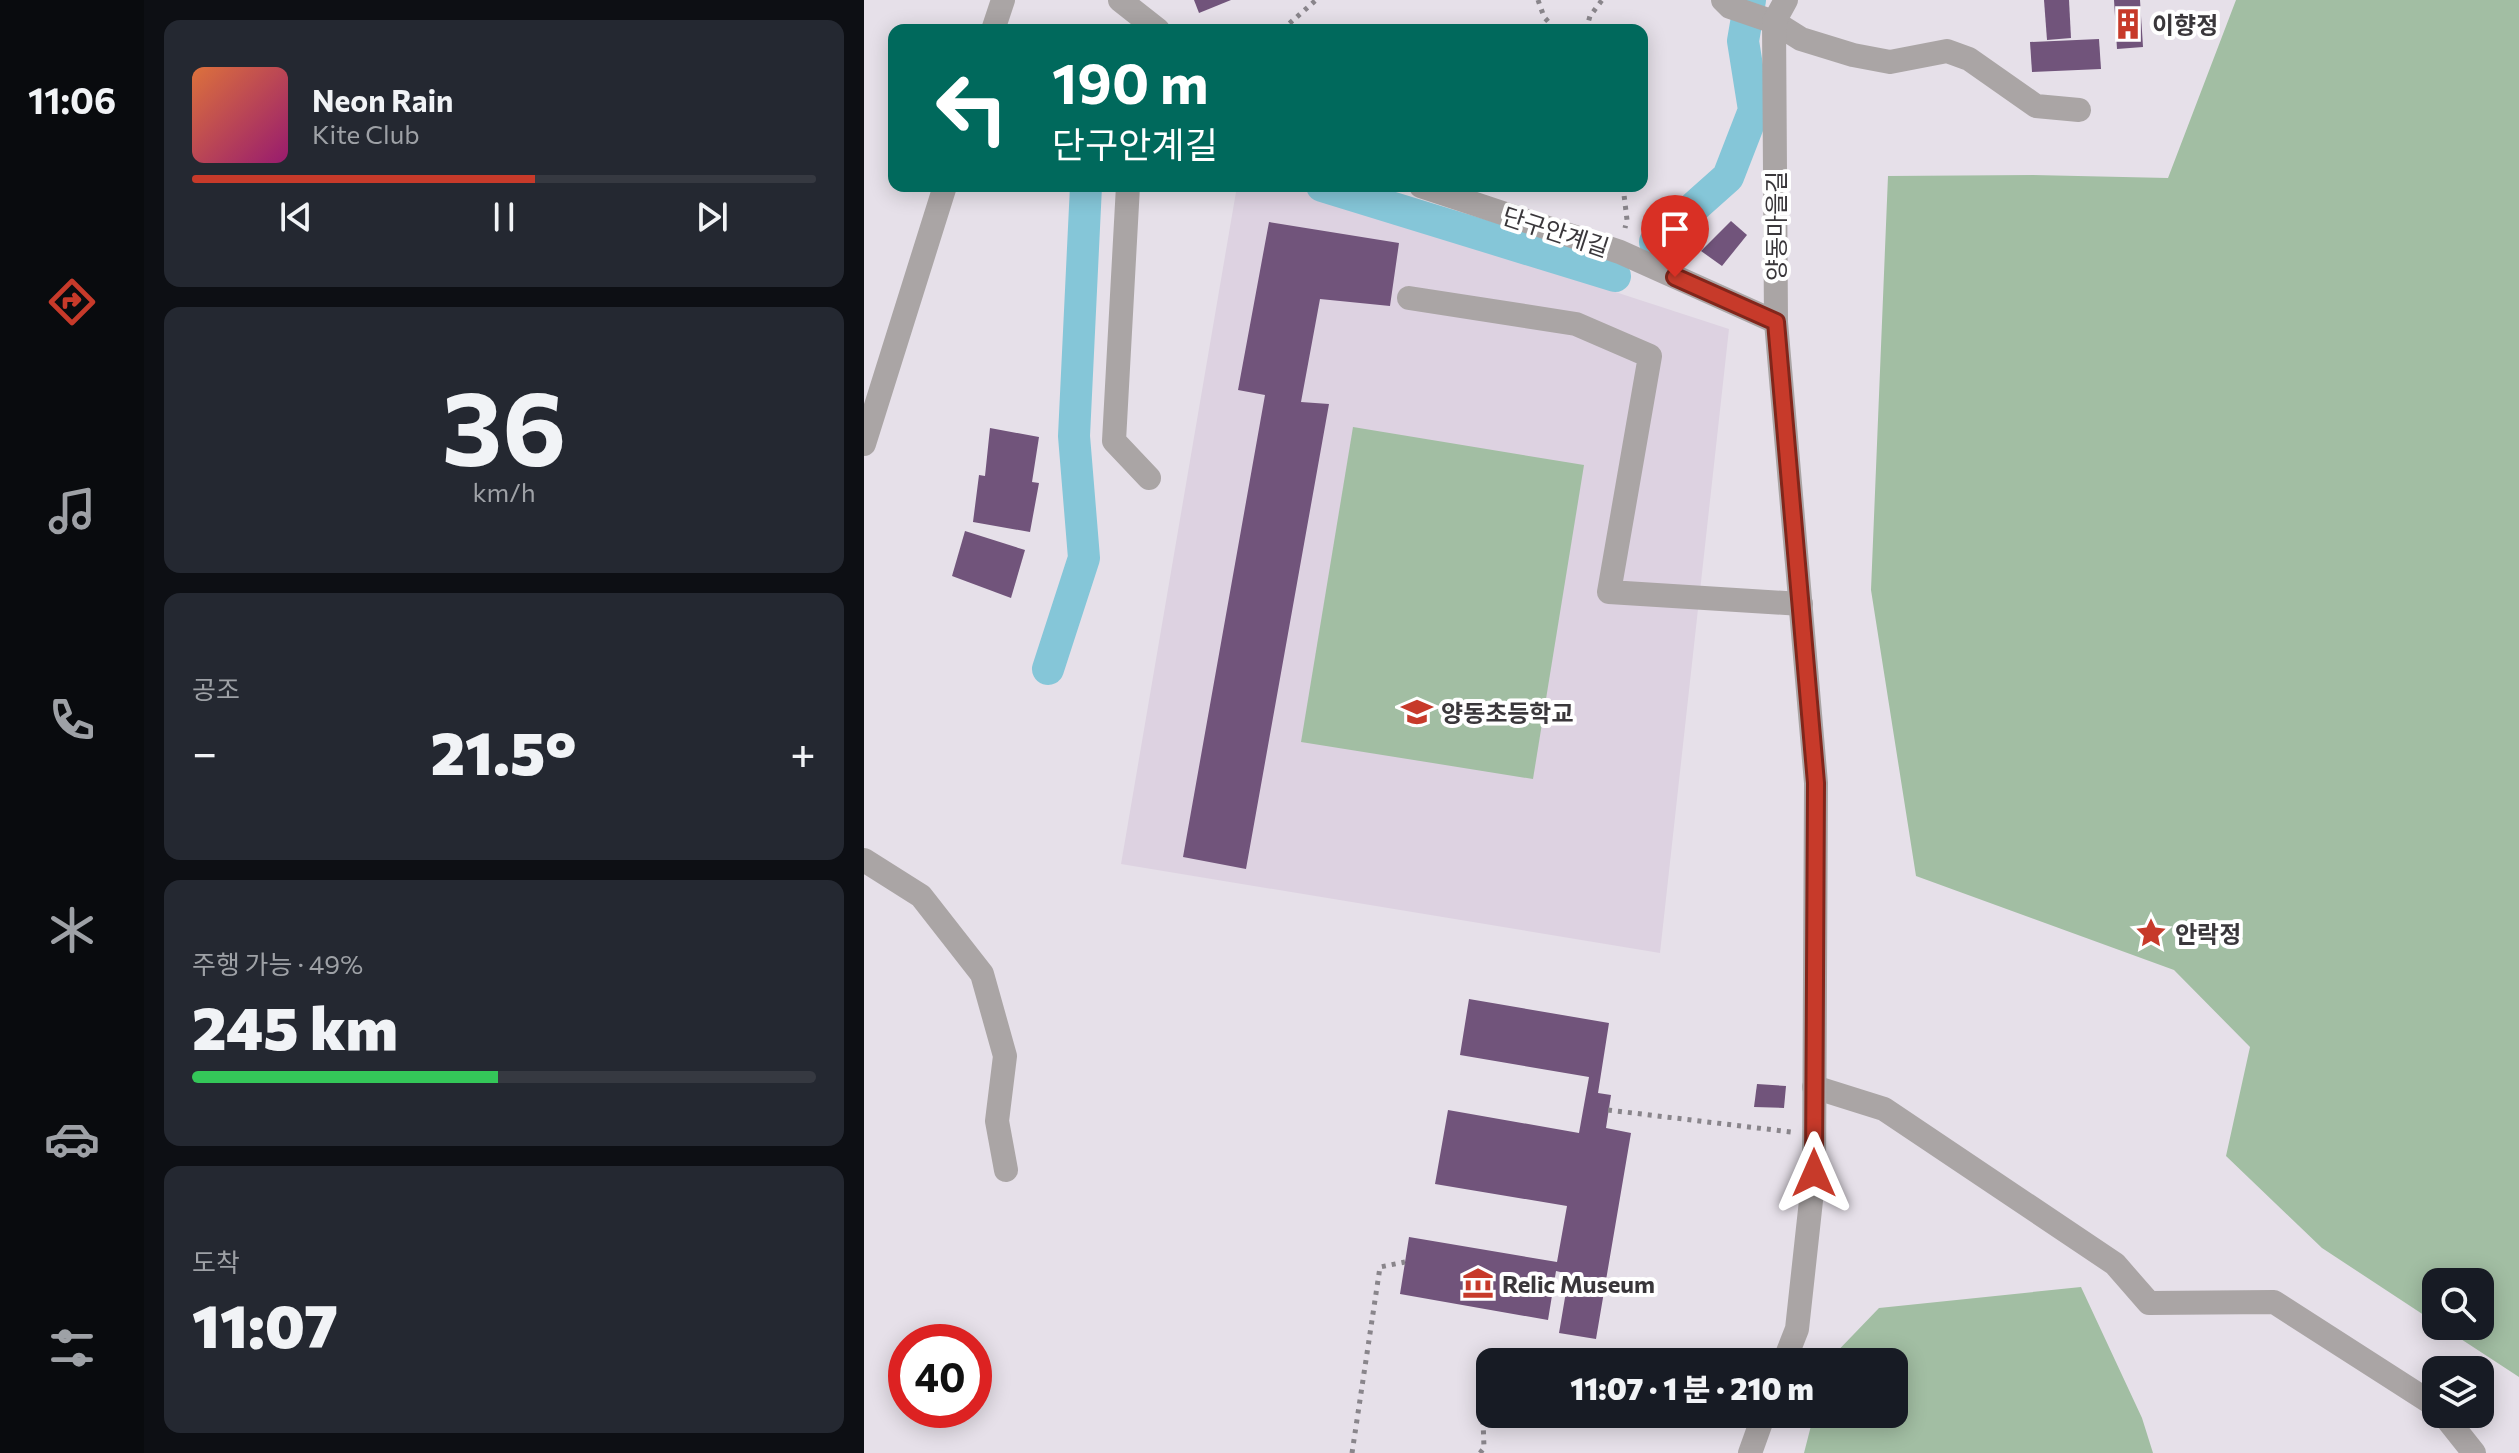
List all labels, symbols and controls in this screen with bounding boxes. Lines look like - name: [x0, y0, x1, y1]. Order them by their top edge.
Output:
- building icon: 이향정: [2111, 7, 2145, 41]
- place label: 이향정: [2152, 10, 2218, 39]
- text: 190 m: [1052, 47, 1209, 116]
- icon: left: [920, 56, 1024, 160]
- text: 11:06: [28, 77, 116, 121]
- text: Neon Rain: [312, 81, 453, 118]
- text: Kite Club: [312, 118, 420, 149]
- text: 단구안계길: [1052, 121, 1218, 165]
- street label: 양동마을길: [1761, 171, 1790, 281]
- icon: previous: [274, 195, 318, 239]
- icon: pause: [482, 195, 526, 239]
- icon: next: [690, 195, 734, 239]
- pin: [1641, 195, 1709, 277]
- street label: 단구안계길: [1499, 200, 1613, 262]
- icon: arrive: [1653, 207, 1697, 251]
- icon: directions: [44, 274, 100, 330]
- text: 36: [442, 360, 566, 487]
- text: km/h: [472, 476, 536, 507]
- icon: music: [44, 483, 100, 539]
- text: 공조: [192, 673, 240, 704]
- icon: phone: [44, 692, 100, 748]
- school or university icon: 양동초등학교: [1400, 695, 1434, 729]
- place label: 양동초등학교: [1441, 698, 1573, 727]
- text: 21.5°: [430, 714, 577, 787]
- text: −: [192, 724, 217, 778]
- text: +: [790, 724, 816, 778]
- icon: climate: [44, 902, 100, 958]
- place icon: 안락정: [2134, 916, 2168, 950]
- place label: 안락정: [2175, 919, 2241, 948]
- text: 주행 가능 · 49%: [192, 948, 363, 979]
- text: 245 km: [192, 989, 398, 1062]
- icon: car: [44, 1111, 100, 1167]
- position arrow: [1772, 1131, 1856, 1215]
- text: 도착: [192, 1246, 240, 1277]
- museum icon: Relic Museum: [1461, 1266, 1495, 1300]
- map controls: [2422, 1268, 2494, 1428]
- button: search: [2422, 1268, 2494, 1340]
- place label: Relic Museum: [1502, 1269, 1655, 1298]
- text: 11:07: [192, 1287, 338, 1360]
- icon: filters: [44, 1320, 100, 1376]
- speed limit sign: 40: [888, 1324, 992, 1428]
- button: layers: [2422, 1356, 2494, 1428]
- text: 11:07 · 1 분 · 210 m: [1570, 1369, 1814, 1406]

